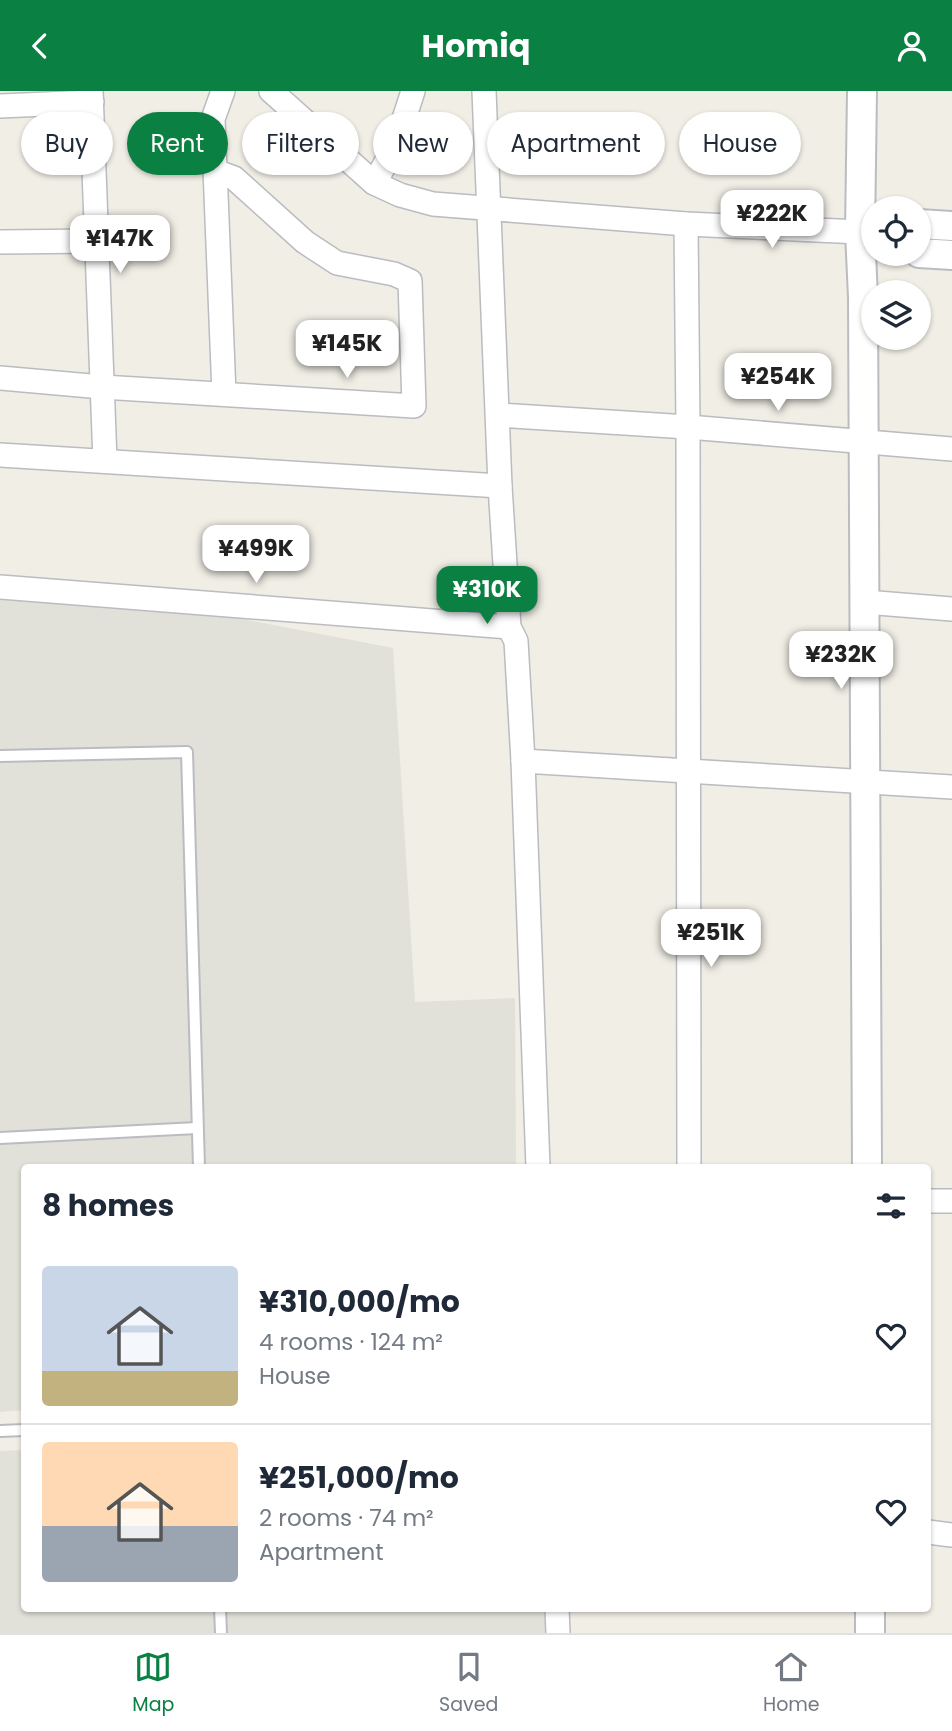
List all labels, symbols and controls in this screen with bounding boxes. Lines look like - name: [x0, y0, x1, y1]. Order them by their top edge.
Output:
- text: Homiq: [422, 23, 530, 68]
- icon: back: [21, 27, 59, 65]
- icon: person: [893, 27, 931, 65]
- chip: Buy: [21, 112, 113, 175]
- chip: Rent: [127, 112, 228, 175]
- chip: Filters: [242, 112, 359, 175]
- chip: New: [373, 112, 473, 175]
- chip: Apartment: [487, 112, 665, 175]
- chip: House: [679, 112, 801, 175]
- pin: ¥222K: [723, 191, 821, 250]
- map controls: [861, 196, 931, 350]
- button: locate: [861, 196, 931, 266]
- text: ¥222K: [737, 197, 807, 229]
- pin: ¥147K: [71, 215, 169, 275]
- text: ¥147K: [86, 222, 154, 254]
- button: layers: [861, 280, 931, 350]
- pin: ¥145K: [298, 321, 396, 380]
- text: ¥145K: [312, 327, 382, 359]
- pin: ¥254K: [729, 353, 827, 413]
- text: ¥254K: [740, 360, 816, 392]
- pin: ¥499K: [207, 525, 305, 585]
- text: ¥499K: [218, 532, 294, 564]
- pin: ¥310K: [438, 567, 536, 626]
- text: ¥310K: [452, 573, 522, 605]
- pin: ¥232K: [792, 631, 890, 691]
- text: ¥232K: [805, 638, 877, 670]
- pin: ¥251K: [662, 909, 760, 969]
- text: ¥251K: [677, 916, 745, 948]
- text: 8 homes: [42, 1184, 174, 1227]
- icon: filters: [872, 1187, 910, 1225]
- text: ¥310,000/mo: [259, 1280, 460, 1323]
- icon: home: [98, 1294, 182, 1378]
- icon: heart: [872, 1317, 910, 1355]
- text: 4 rooms · 124 m²: [259, 1326, 443, 1358]
- text: House: [259, 1360, 331, 1392]
- text: ¥251,000/mo: [259, 1456, 459, 1499]
- icon: home: [98, 1470, 182, 1554]
- icon: heart: [872, 1493, 910, 1531]
- text: 2 rooms · 74 m²: [259, 1502, 434, 1534]
- text: Apartment: [259, 1536, 384, 1568]
- tab: Map: [132, 1648, 174, 1719]
- tab: Saved: [439, 1648, 498, 1719]
- tab: Home: [763, 1648, 820, 1719]

